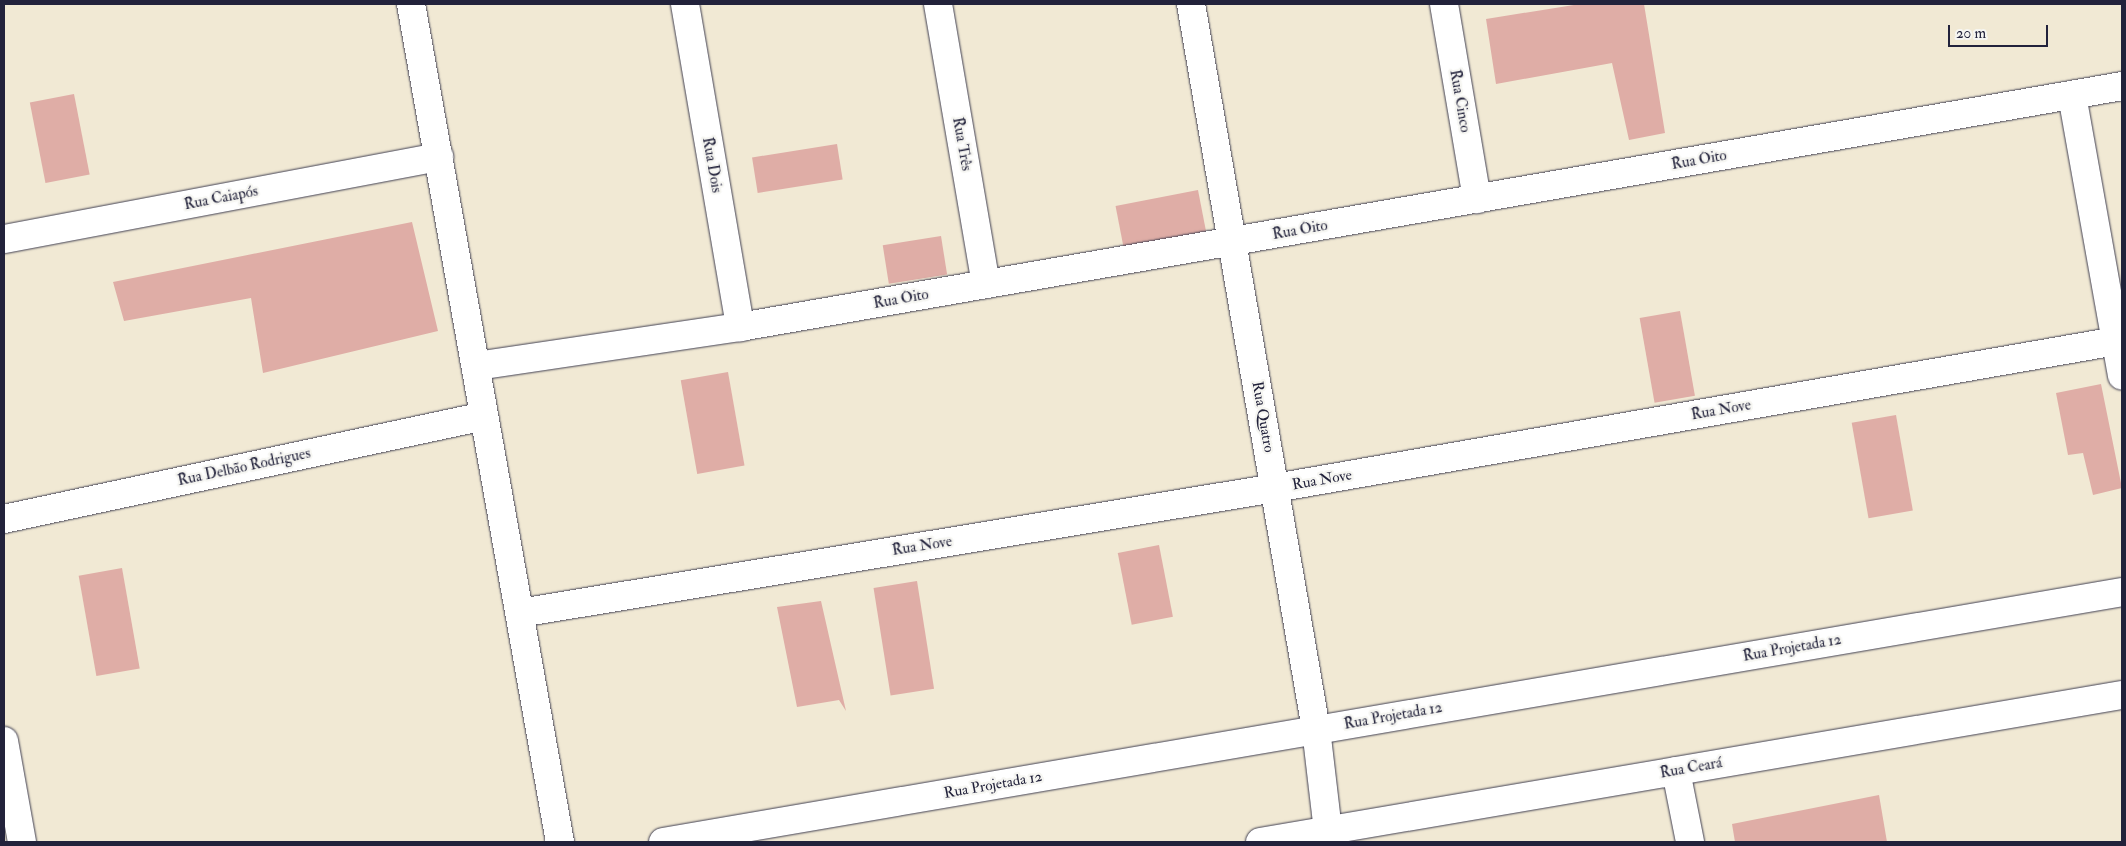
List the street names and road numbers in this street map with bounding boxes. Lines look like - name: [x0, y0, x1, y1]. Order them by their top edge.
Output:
- street label: Rua Cinco: [1446, 68, 1474, 134]
- street label: Rua Três: [948, 116, 976, 172]
- street label: Rua Dois: [698, 136, 726, 194]
- street label: Rua Oito: [1670, 146, 1728, 174]
- street label: Rua Caiapós: [183, 182, 259, 214]
- street label: Rua Oito: [1271, 216, 1329, 244]
- street label: Rua Oito: [872, 285, 930, 313]
- street label: Rua Quatro: [1248, 380, 1278, 454]
- street label: Rua Nove: [1690, 396, 1752, 424]
- street label: Rua Delbão Rodrigues: [176, 444, 312, 490]
- street label: Rua Nove: [1291, 466, 1353, 494]
- street label: Rua Nove: [891, 532, 953, 560]
- street label: Rua Projetada 12: [1741, 630, 1843, 666]
- street label: Rua Projetada 12: [1342, 698, 1444, 734]
- street label: Rua Ceará: [1658, 754, 1724, 782]
- street label: Rua Projetada 12: [942, 767, 1044, 803]

